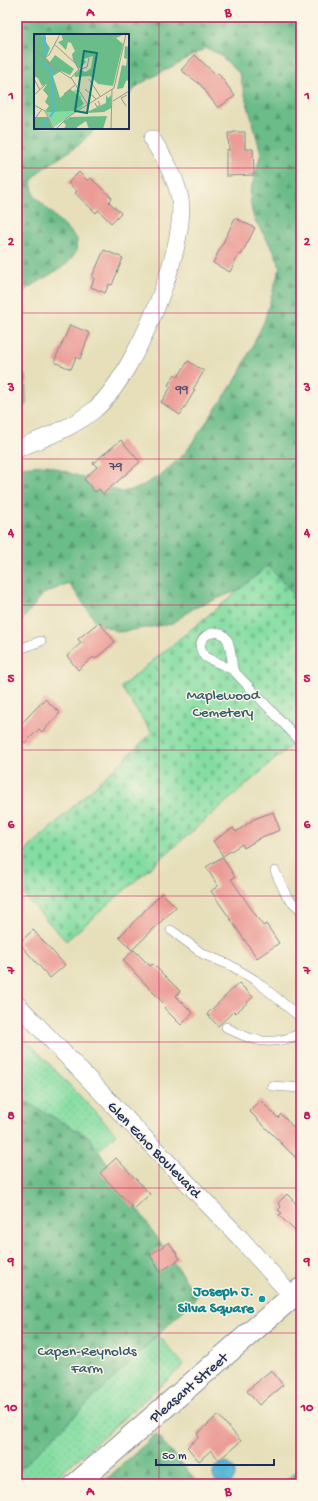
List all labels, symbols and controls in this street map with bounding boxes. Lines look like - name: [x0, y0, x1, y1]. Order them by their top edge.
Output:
- text: A: [85, 6, 95, 21]
- text: B: [224, 6, 233, 21]
- inset map: [34, 34, 129, 129]
- text: 1: [7, 89, 14, 104]
- text: 1: [303, 89, 310, 104]
- text: 2: [8, 235, 15, 250]
- text: 2: [304, 235, 311, 250]
- text: 3: [7, 381, 15, 396]
- text: 3: [303, 381, 311, 396]
- house number: 99: [174, 383, 189, 398]
- house number: 79: [108, 460, 123, 475]
- text: 4: [7, 526, 15, 541]
- text: 4: [303, 526, 311, 541]
- text: 5: [8, 672, 15, 687]
- text: 5: [304, 672, 311, 687]
- park label: Maplewood Cemetery: [186, 687, 261, 722]
- text: 6: [8, 818, 15, 833]
- text: 6: [304, 818, 311, 833]
- text: 7: [7, 964, 16, 979]
- text: 7: [303, 964, 312, 979]
- street label: Glen Echo Boulevard: [103, 1098, 205, 1203]
- text: 8: [7, 1109, 15, 1124]
- text: 8: [303, 1109, 311, 1124]
- text: 9: [7, 1255, 15, 1270]
- text: 9: [303, 1255, 311, 1270]
- place label: Joseph J. Silva Square: [178, 1283, 255, 1318]
- marker: Joseph J. Silva Square: [257, 1294, 267, 1304]
- park label: Capen-Reynolds Farm: [38, 1343, 137, 1378]
- street label: Pleasant Street: [146, 1348, 234, 1428]
- text: 10: [4, 1401, 18, 1416]
- text: 10: [300, 1401, 314, 1416]
- scale bar: [156, 1441, 274, 1467]
- text: 50 m: [162, 1450, 187, 1464]
- text: A: [85, 1485, 95, 1500]
- text: B: [224, 1485, 233, 1500]

